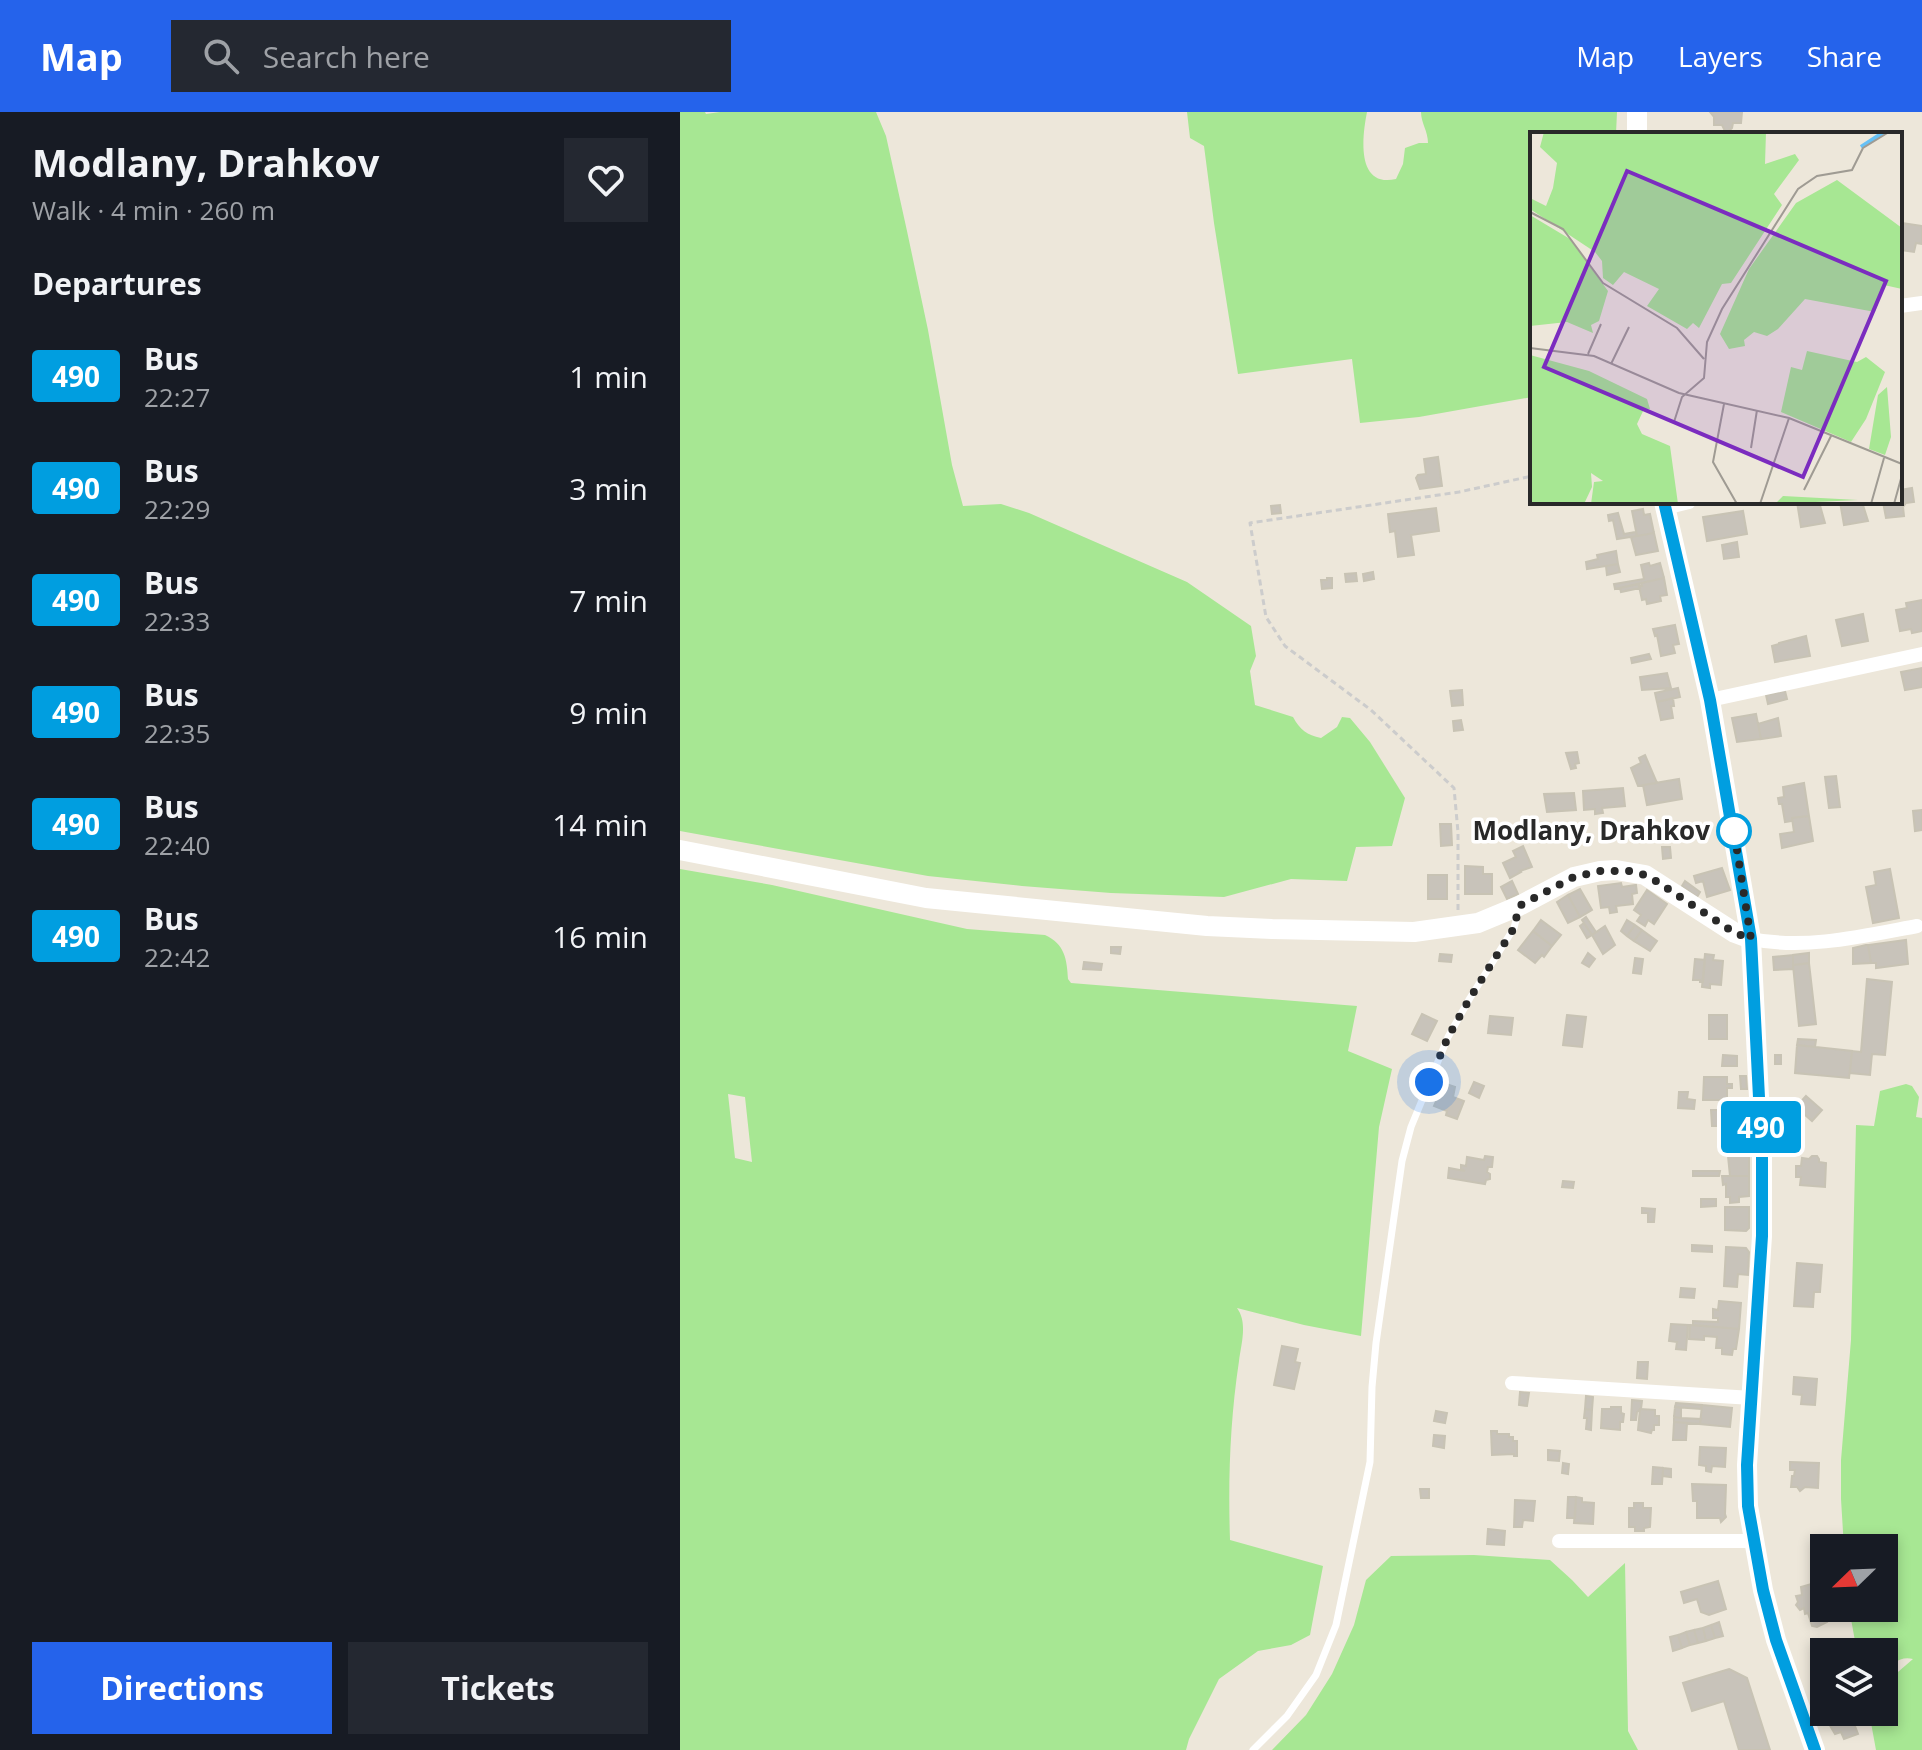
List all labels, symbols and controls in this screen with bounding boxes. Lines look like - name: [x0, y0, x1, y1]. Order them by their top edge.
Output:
- search box: [171, 20, 731, 92]
- text: Map: [40, 30, 123, 82]
- icon: search: [199, 34, 243, 78]
- text: Search here: [263, 36, 430, 77]
- text: Map: [1576, 37, 1634, 75]
- text: Layers: [1678, 37, 1763, 75]
- text: Share: [1807, 37, 1882, 75]
- inset map: [1530, 132, 1902, 504]
- text: Modlany, Drahkov: [32, 136, 379, 188]
- button: heart: [564, 138, 648, 222]
- text: Walk · 4 min · 260 m: [32, 192, 275, 228]
- text: Departures: [32, 263, 202, 304]
- text: Bus: [144, 338, 199, 379]
- text: 1 min: [569, 356, 648, 397]
- text: 490: [52, 357, 100, 395]
- text: 22:27: [144, 379, 210, 415]
- text: Bus: [144, 450, 199, 491]
- text: 3 min: [569, 468, 648, 509]
- text: 490: [52, 469, 100, 507]
- text: 22:29: [144, 491, 210, 527]
- text: Bus: [144, 562, 199, 603]
- text: 7 min: [569, 580, 648, 621]
- text: 490: [52, 581, 100, 619]
- text: 22:33: [144, 603, 210, 639]
- text: Bus: [144, 674, 199, 715]
- text: 9 min: [569, 692, 648, 733]
- text: 490: [52, 693, 100, 731]
- text: 22:35: [144, 715, 210, 751]
- text: Bus: [144, 786, 199, 827]
- text: 14 min: [552, 804, 648, 845]
- text: 490: [52, 805, 100, 843]
- place label: Modlany, Drahkov: [1472, 812, 1710, 848]
- marker: Modlany, Drahkov: [1717, 814, 1751, 848]
- text: 22:40: [144, 827, 210, 863]
- text: Bus: [144, 898, 199, 939]
- text: 16 min: [552, 916, 648, 957]
- text: 490: [52, 917, 100, 955]
- text: 22:42: [144, 939, 210, 975]
- your location: [1409, 1062, 1449, 1102]
- line badge: 490: [1715, 1101, 1807, 1153]
- text: 490: [1737, 1108, 1785, 1146]
- north arrow: [1810, 1534, 1898, 1622]
- map controls: [1810, 1534, 1898, 1726]
- button: layers: [1810, 1638, 1898, 1726]
- button: Directions: [32, 1642, 332, 1734]
- button: Tickets: [348, 1642, 648, 1734]

